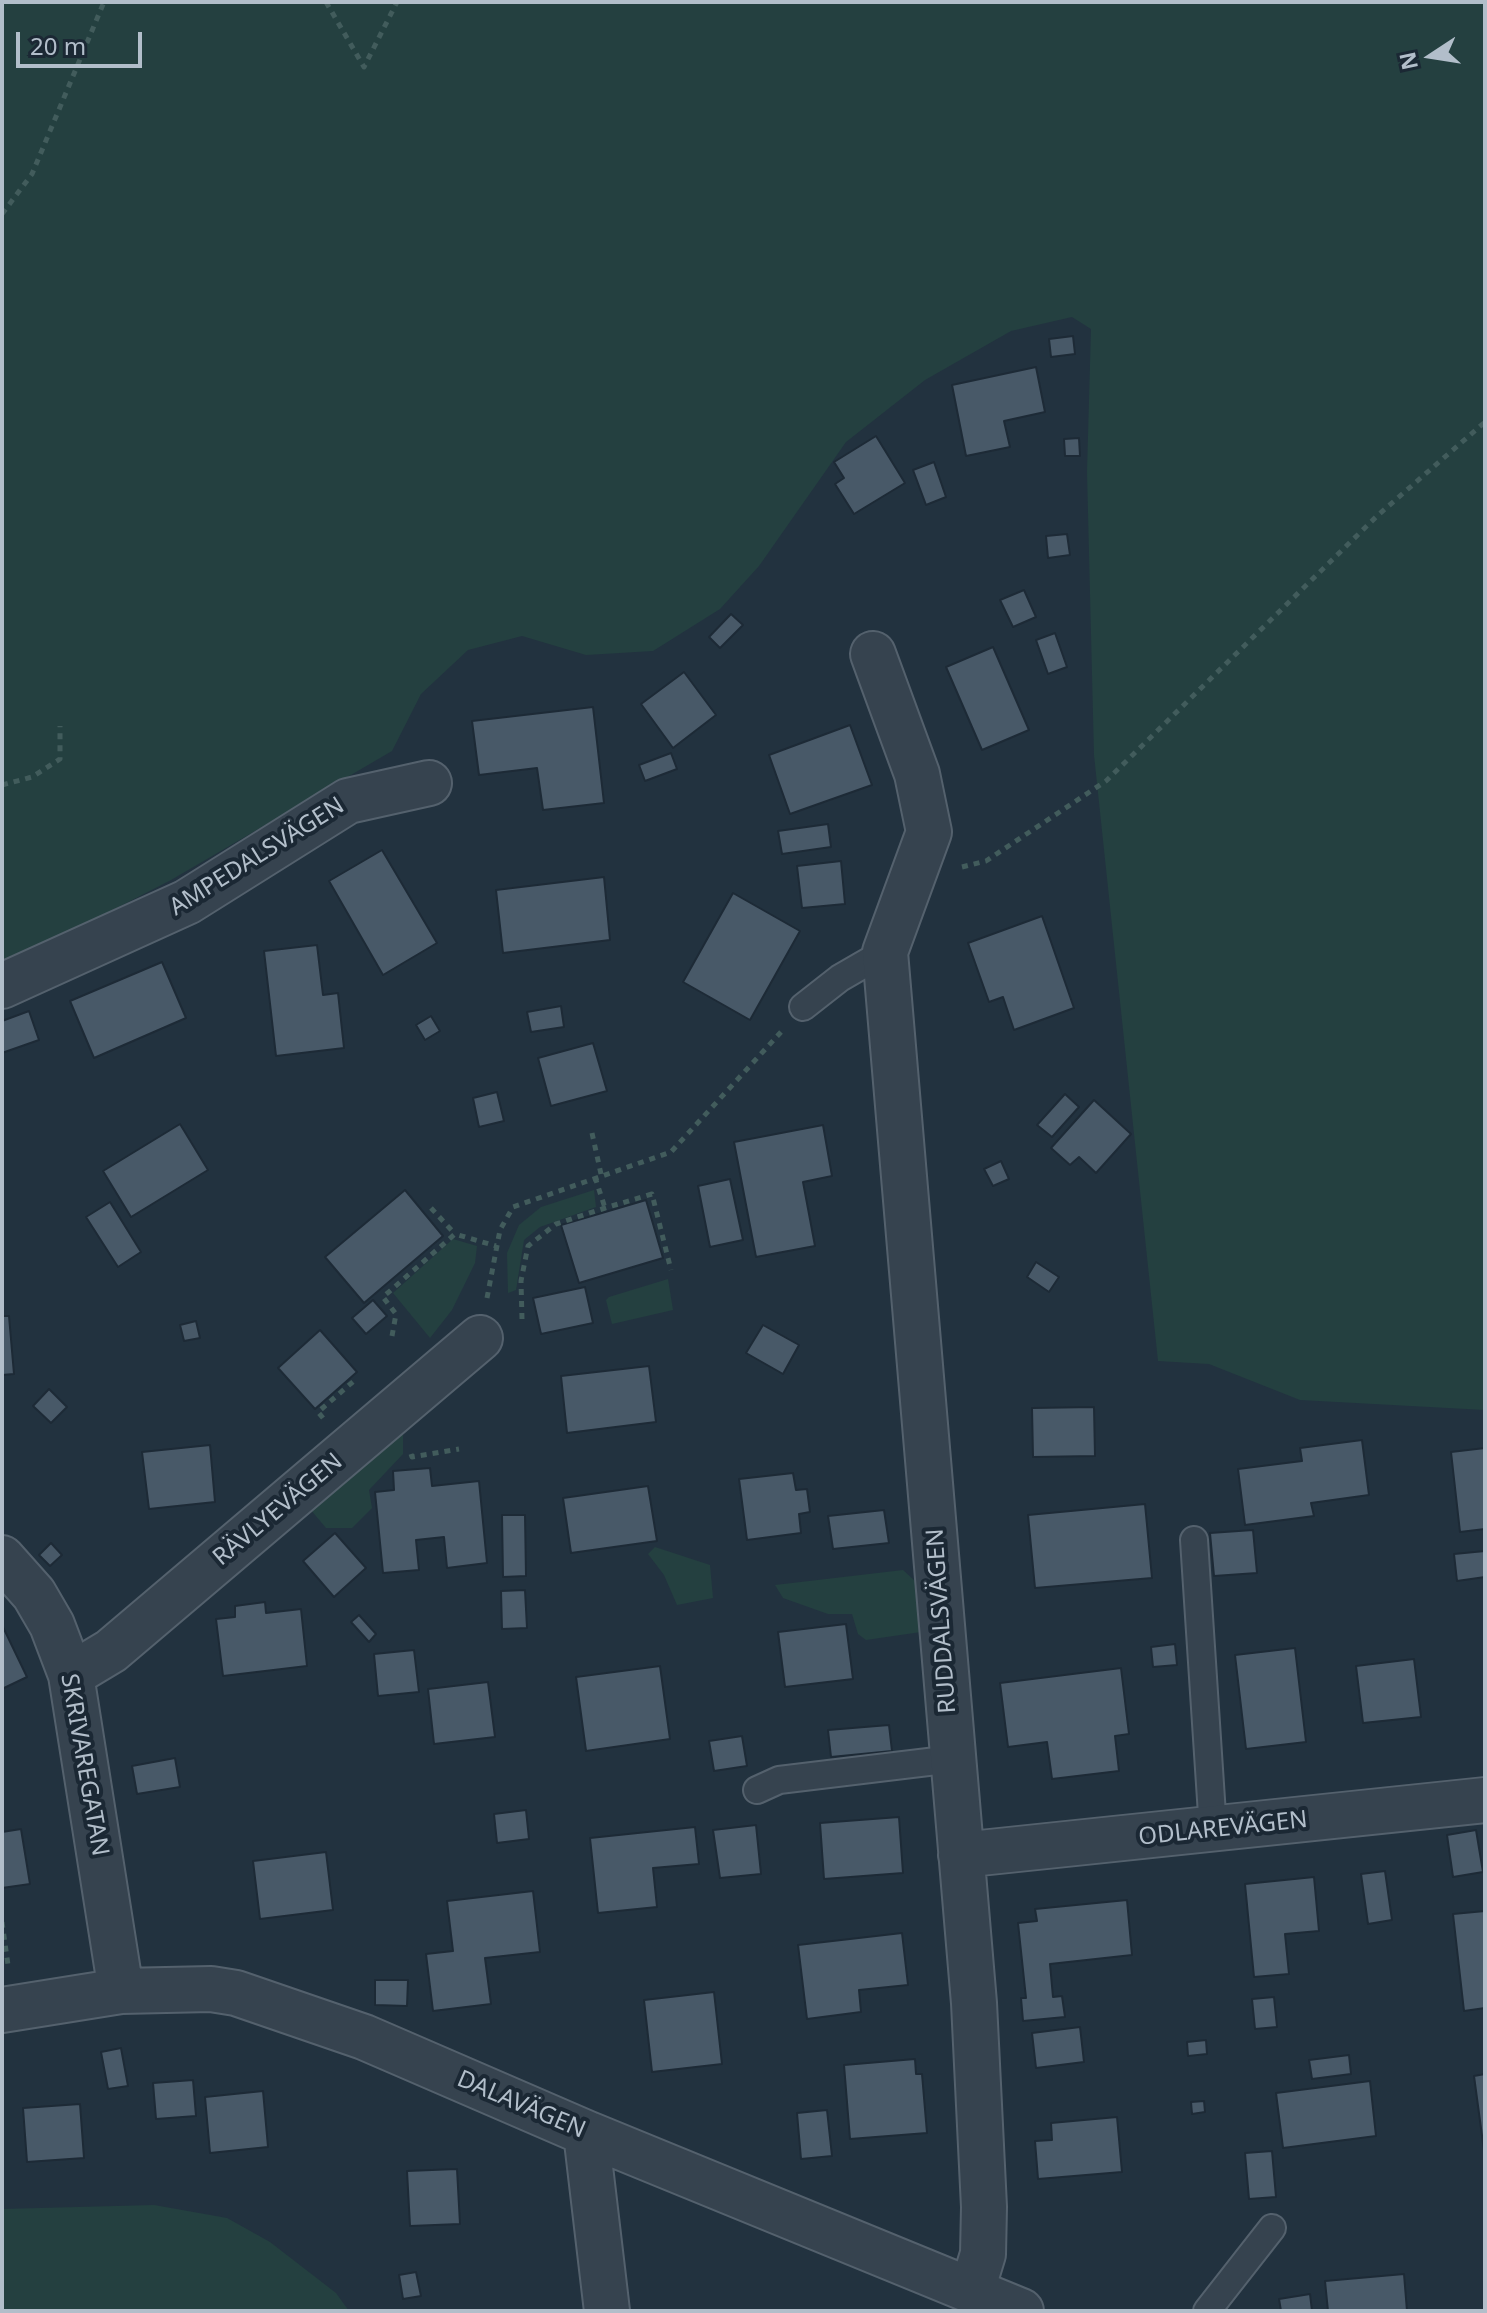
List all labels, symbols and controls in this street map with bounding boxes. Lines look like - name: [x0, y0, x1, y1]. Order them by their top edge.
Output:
- scale bar: [20, 16, 146, 66]
- north arrow: [1391, 16, 1471, 96]
- text: 20 m: [30, 29, 86, 62]
- text: N: [1391, 49, 1424, 73]
- street label: AMPEDALSVÄGEN: [164, 792, 350, 922]
- street label: RÄVLYEVÄGEN: [208, 1448, 348, 1572]
- street label: RUDDALSVÄGEN: [921, 1527, 963, 1715]
- street label: SKRIVAREGATAN: [54, 1672, 114, 1858]
- street label: ODLAREVÄGEN: [1137, 1806, 1309, 1852]
- street label: DALAVÄGEN: [452, 2065, 590, 2145]

